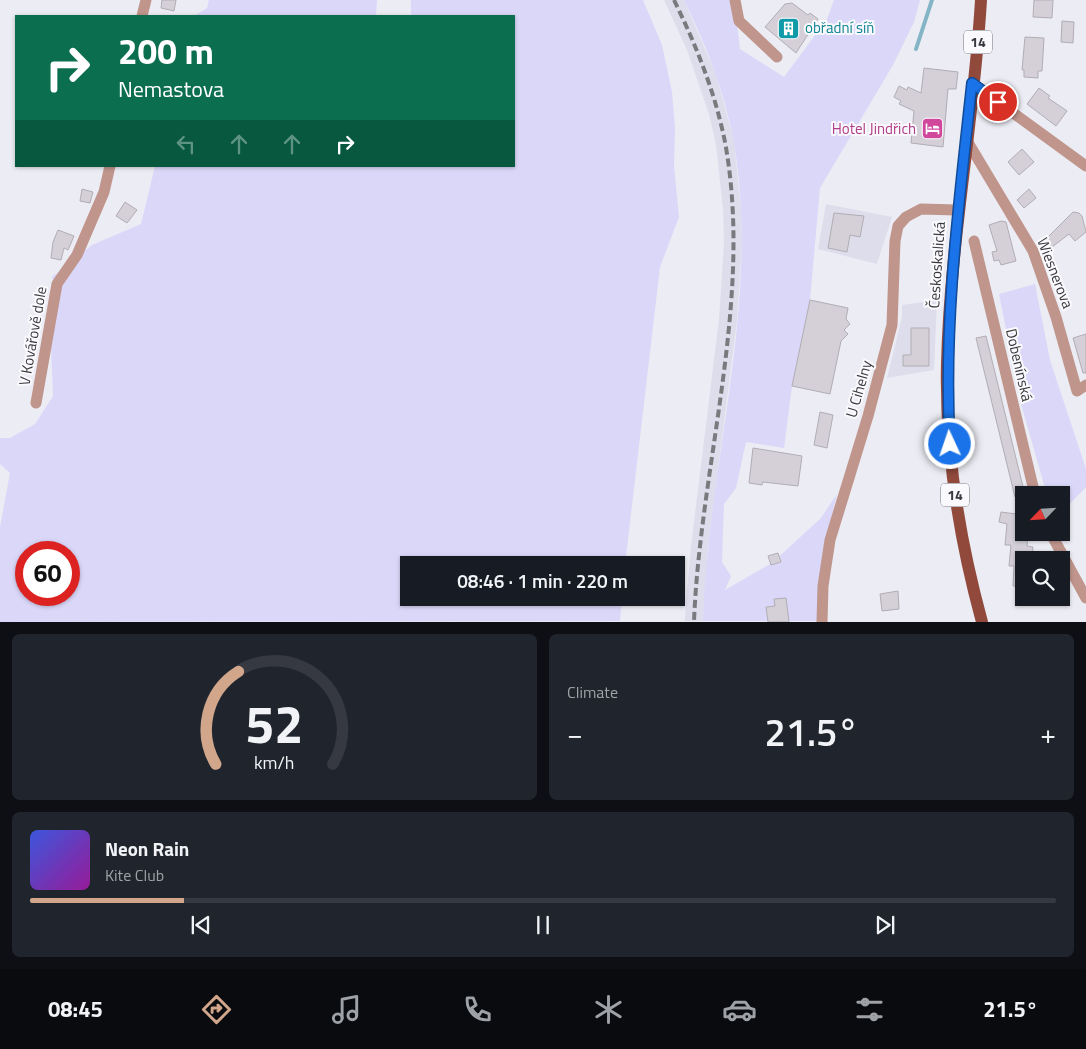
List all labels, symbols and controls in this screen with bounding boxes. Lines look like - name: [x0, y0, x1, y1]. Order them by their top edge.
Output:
- building icon: obřadní síň: [777, 16, 801, 40]
- place label: obřadní síň: [805, 16, 874, 39]
- text: 200 m: [118, 24, 214, 78]
- road number: 14: [964, 31, 992, 54]
- icon: right: [35, 35, 100, 100]
- text: Nemastova: [118, 72, 224, 106]
- pin: [977, 81, 1019, 123]
- icon: arrive: [984, 88, 1012, 116]
- place label: Hotel Jindřich: [832, 117, 916, 140]
- hotel icon: Hotel Jindřich: [920, 117, 944, 141]
- icon: left: [172, 130, 200, 158]
- icon: ahead: [225, 130, 253, 158]
- icon: ahead: [278, 130, 306, 158]
- icon: right: [331, 130, 359, 158]
- street label: Českoskalická: [922, 220, 951, 309]
- street label: Wiesnerova: [1031, 234, 1080, 312]
- street label: V Kovářově dole: [12, 284, 53, 387]
- street label: Dobenínská: [1000, 326, 1039, 404]
- street label: U Cihelny: [839, 357, 878, 420]
- position arrow: [923, 417, 975, 469]
- road number: 14: [941, 484, 969, 506]
- north arrow: [1015, 486, 1070, 541]
- map controls: [1015, 486, 1070, 606]
- speed limit sign: 60: [15, 541, 80, 606]
- button: search: [1015, 551, 1070, 606]
- text: 08:46 · 1 min · 220 m: [457, 566, 628, 595]
- text: Climate: [567, 680, 618, 704]
- text: 52: [245, 684, 304, 763]
- text: 21.5°: [764, 703, 859, 761]
- text: −: [567, 712, 583, 755]
- text: +: [1040, 712, 1056, 755]
- text: km/h: [254, 749, 295, 776]
- text: Neon Rain: [105, 834, 189, 863]
- text: Kite Club: [105, 863, 164, 887]
- icon: previous: [187, 911, 215, 939]
- icon: pause: [529, 911, 557, 939]
- icon: next: [871, 911, 899, 939]
- text: 08:45: [48, 992, 103, 1026]
- icon: directions: [199, 992, 234, 1027]
- icon: music: [329, 992, 364, 1027]
- icon: phone: [460, 992, 495, 1027]
- icon: climate: [591, 992, 626, 1027]
- icon: car: [722, 992, 757, 1027]
- icon: filters: [852, 992, 887, 1027]
- text: 21.5°: [983, 992, 1038, 1026]

